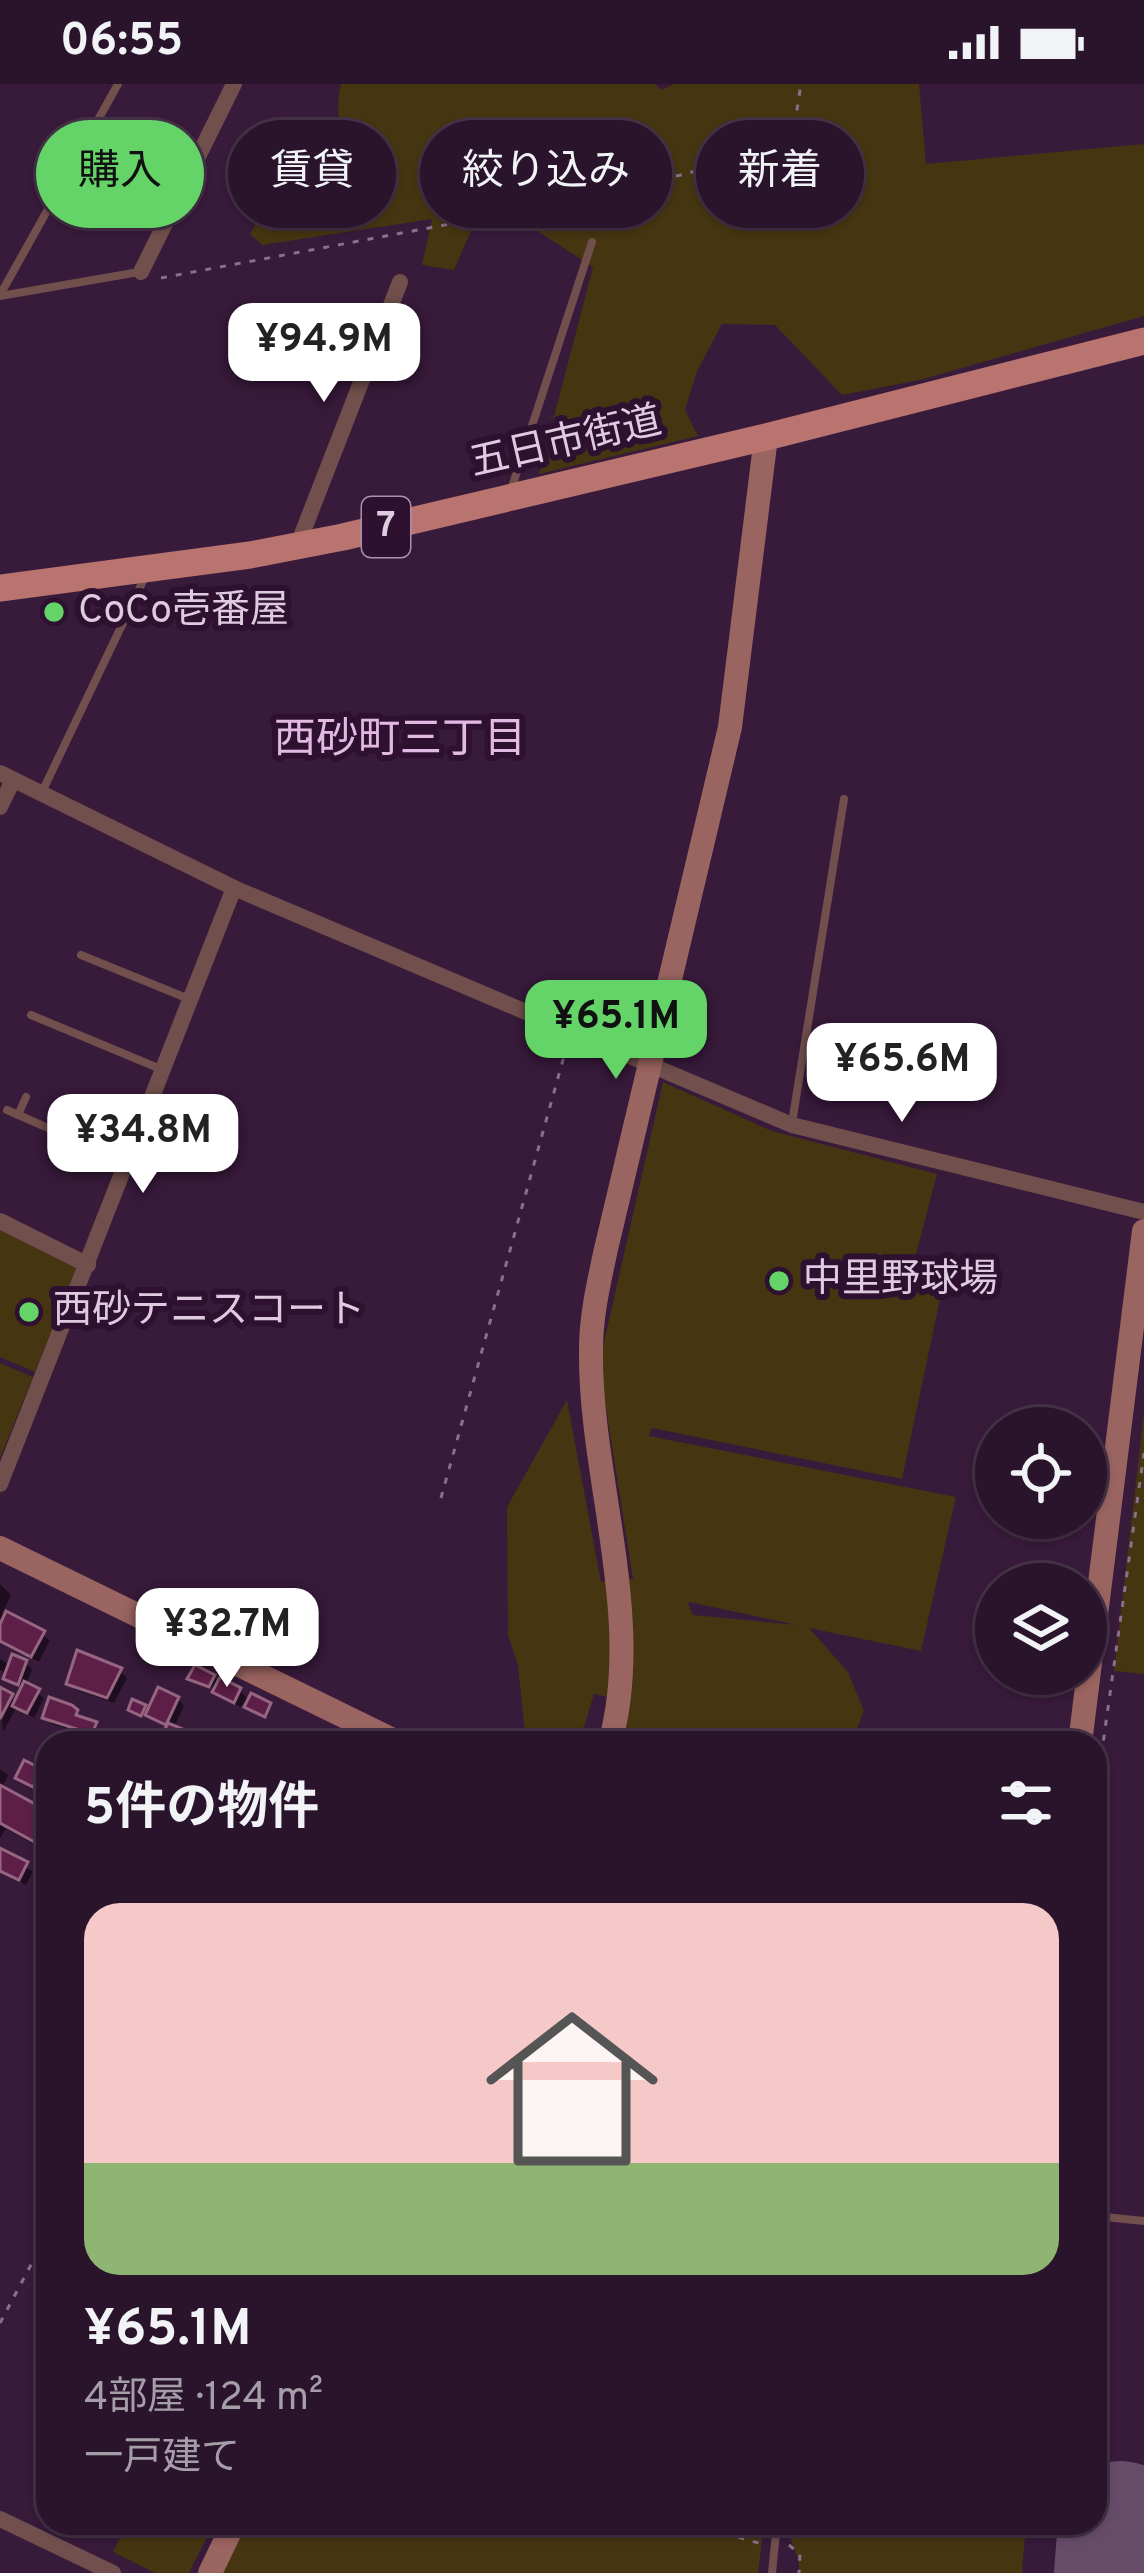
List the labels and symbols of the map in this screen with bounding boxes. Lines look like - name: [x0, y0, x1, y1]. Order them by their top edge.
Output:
- pin: ¥94.9M: [226, 303, 422, 405]
- street label: 五日市街道: [465, 398, 667, 490]
- road number: 7: [362, 497, 410, 557]
- place label: CoCo壱番屋: [78, 588, 289, 637]
- marker: CoCo壱番屋: [41, 599, 67, 625]
- district label: 西砂町三丁目: [274, 715, 526, 768]
- pin: ¥65.1M: [518, 980, 714, 1082]
- pin: ¥65.6M: [804, 1023, 1000, 1125]
- pin: ¥34.8M: [45, 1094, 241, 1196]
- place label: 中里野球場: [803, 1257, 998, 1306]
- marker: 中里野球場: [766, 1268, 792, 1294]
- place label: 西砂テニスコート: [53, 1288, 365, 1337]
- marker: 西砂テニスコート: [16, 1299, 42, 1325]
- pin: ¥32.7M: [129, 1588, 325, 1690]

